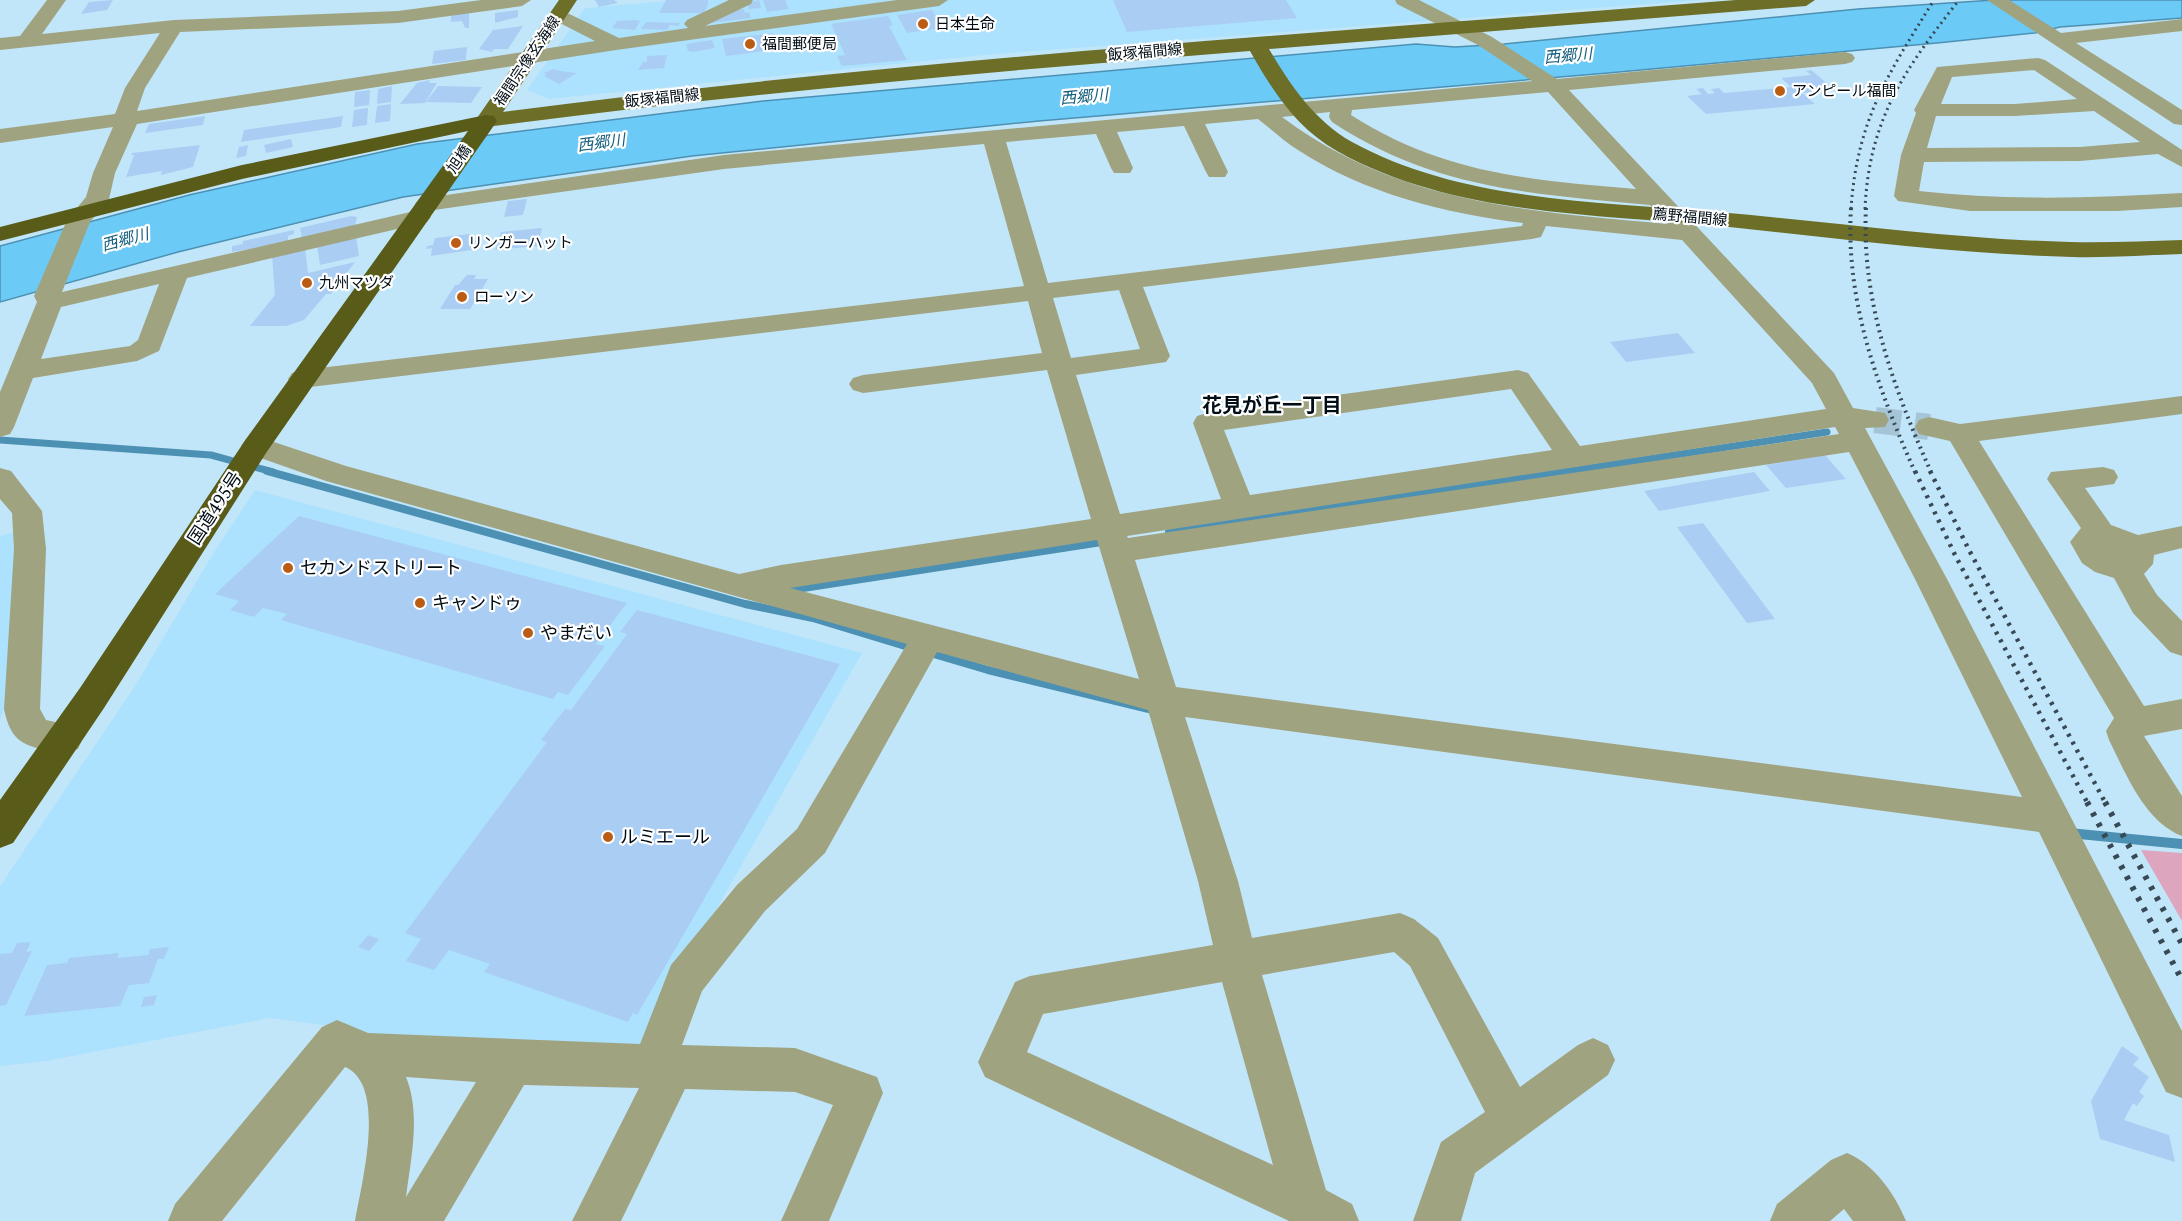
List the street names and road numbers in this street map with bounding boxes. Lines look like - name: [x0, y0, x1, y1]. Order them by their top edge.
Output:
- street label: 福間宗像玄海線: [489, 11, 564, 110]
- street label: 飯塚福間線: [1107, 38, 1183, 64]
- street label: 飯塚福間線: [624, 83, 700, 111]
- street label: 旭橋: [441, 140, 475, 176]
- street label: 薦野福間線: [1652, 203, 1728, 229]
- street label: 国道495号: [182, 466, 247, 549]

